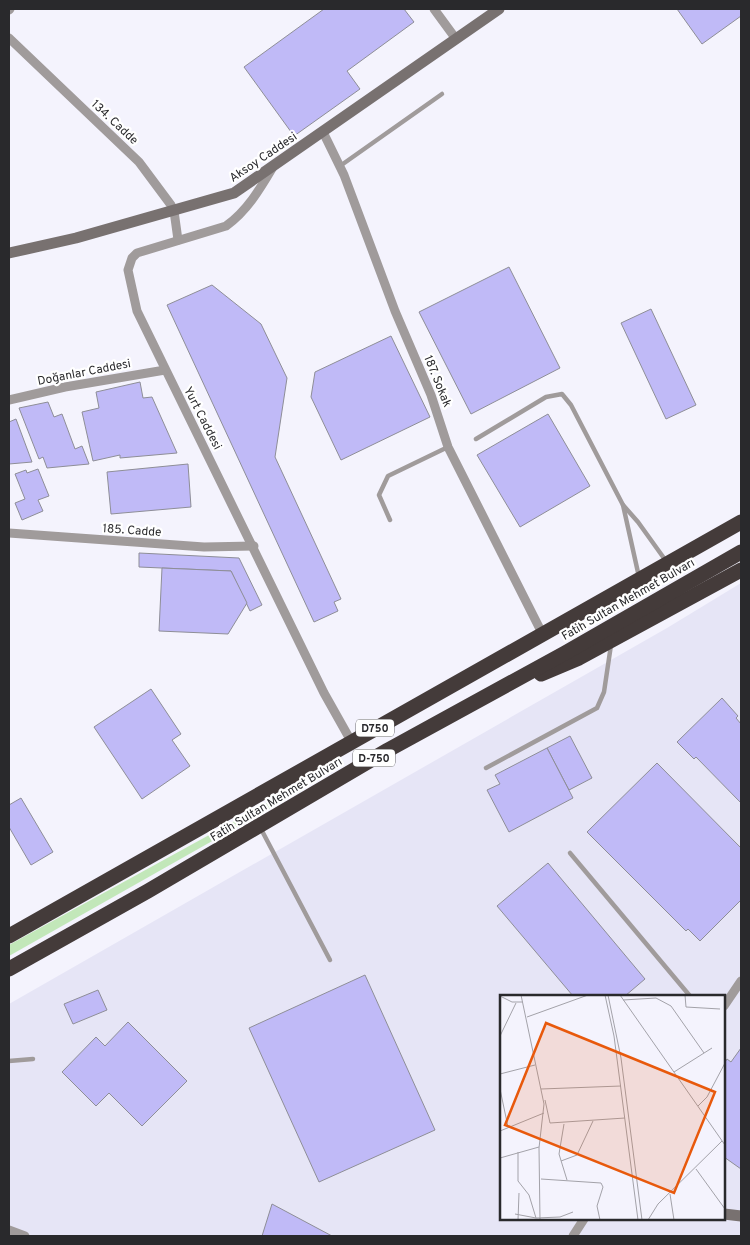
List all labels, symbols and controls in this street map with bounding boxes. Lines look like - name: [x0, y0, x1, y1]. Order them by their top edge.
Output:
- street label: 134. Cadde: [87, 97, 141, 149]
- street label: Aksoy Caddesi: [227, 129, 301, 186]
- street label: 187. Sokak: [419, 353, 455, 410]
- street label: Doğanlar Caddesi: [36, 356, 132, 390]
- street label: Yurt Caddesi: [179, 384, 225, 453]
- street label: 185. Cadde: [102, 521, 162, 541]
- street label: Fatih Sultan Mehmet Bulvarı: [559, 555, 698, 645]
- road number: D750: [356, 720, 394, 736]
- road number: D-750: [353, 750, 395, 766]
- street label: Fatih Sultan Mehmet Bulvarı: [208, 754, 345, 846]
- inset map: [500, 995, 725, 1220]

